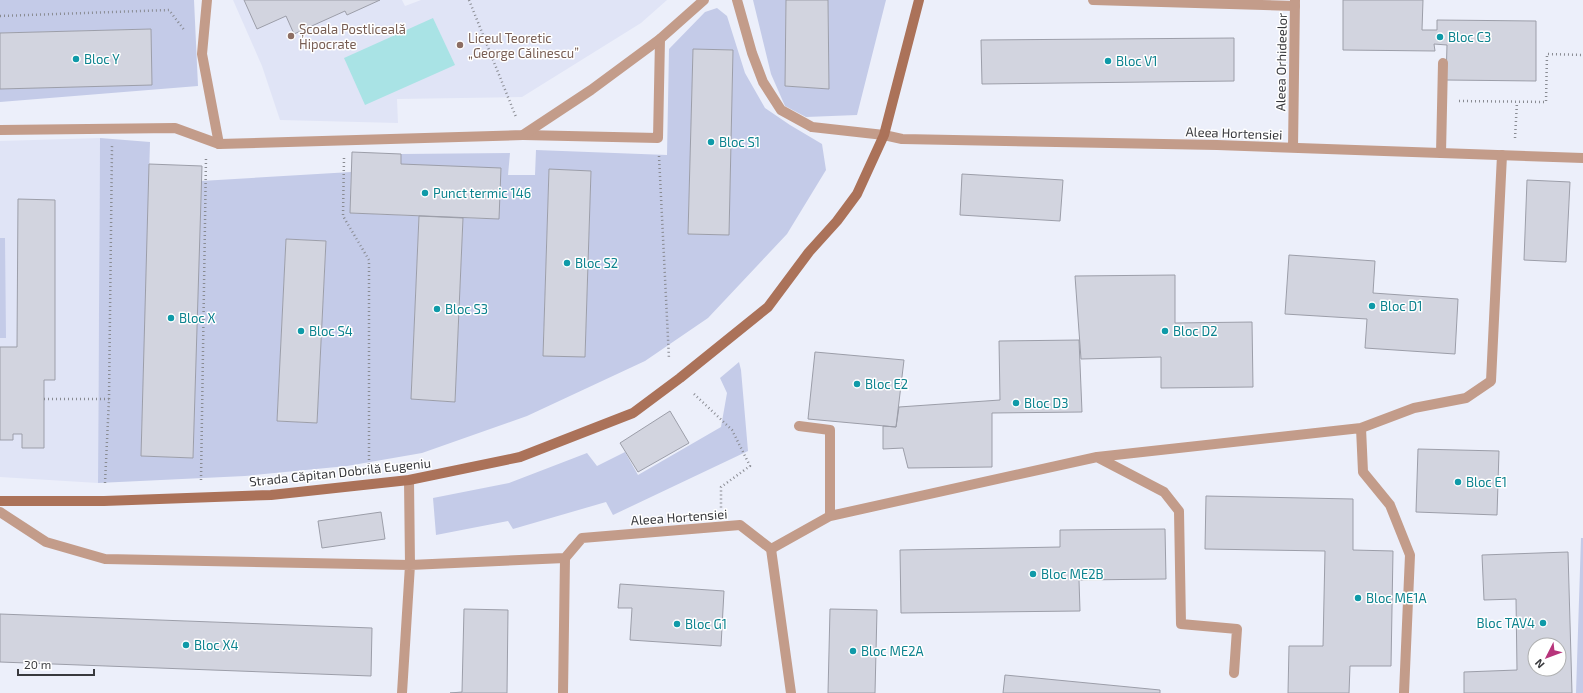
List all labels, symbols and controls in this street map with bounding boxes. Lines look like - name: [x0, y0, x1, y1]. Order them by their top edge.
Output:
- street label: Aleea Orhideelor: [1272, 13, 1290, 111]
- place label: Școala Postliceală Hipocrate: [299, 21, 406, 52]
- place label: Bloc C3: [1448, 29, 1491, 45]
- place label: Liceul Teoretic „George Călinescu”: [468, 30, 579, 61]
- marker: Școala Postliceală Hipocrate: [286, 31, 296, 41]
- marker: Bloc C3: [1435, 32, 1445, 42]
- marker: Liceul Teoretic „George Călinescu”: [455, 40, 465, 50]
- place label: Bloc Y: [84, 51, 120, 67]
- place label: Bloc V1: [1116, 53, 1157, 69]
- marker: Bloc Y: [71, 54, 81, 64]
- marker: Bloc V1: [1103, 56, 1113, 66]
- street label: Aleea Hortensiei: [1185, 123, 1283, 143]
- place label: Bloc S1: [719, 134, 760, 150]
- marker: Bloc S1: [706, 137, 716, 147]
- place label: Punct termic 146: [433, 185, 531, 201]
- marker: Punct termic 146: [420, 188, 430, 198]
- place label: Bloc S2: [575, 255, 618, 271]
- marker: Bloc S2: [562, 258, 572, 268]
- place label: Bloc D1: [1380, 298, 1422, 314]
- place label: Bloc S3: [445, 301, 488, 317]
- marker: Bloc D1: [1367, 301, 1377, 311]
- marker: Bloc S3: [432, 304, 442, 314]
- place label: Bloc X: [179, 310, 216, 326]
- marker: Bloc X: [166, 313, 176, 323]
- place label: Bloc S4: [309, 323, 353, 339]
- place label: Bloc D2: [1173, 323, 1218, 339]
- marker: Bloc S4: [296, 326, 306, 336]
- marker: Bloc D2: [1160, 326, 1170, 336]
- place label: Bloc E2: [865, 376, 908, 392]
- marker: Bloc E2: [852, 379, 862, 389]
- place label: Bloc D3: [1024, 395, 1068, 411]
- marker: Bloc D3: [1011, 398, 1021, 408]
- street label: Strada Căpitan Dobrilă Eugeniu: [248, 454, 432, 490]
- place label: Bloc E1: [1466, 474, 1507, 490]
- marker: Bloc E1: [1453, 477, 1463, 487]
- street label: Aleea Hortensiei: [630, 506, 728, 528]
- place label: Bloc ME2B: [1041, 566, 1104, 582]
- marker: Bloc ME2B: [1028, 569, 1038, 579]
- place label: Bloc ME1A: [1366, 590, 1427, 606]
- marker: Bloc ME1A: [1353, 593, 1363, 603]
- place label: Bloc TAV4: [1476, 615, 1535, 631]
- place label: Bloc G1: [685, 616, 727, 632]
- marker: Bloc TAV4: [1538, 618, 1548, 628]
- marker: Bloc G1: [672, 619, 682, 629]
- place label: Bloc X4: [194, 637, 238, 653]
- north arrow: [1527, 637, 1567, 677]
- marker: Bloc X4: [181, 640, 191, 650]
- place label: Bloc ME2A: [861, 643, 924, 659]
- marker: Bloc ME2A: [848, 646, 858, 656]
- scale bar: [18, 651, 94, 677]
- text: 20 m: [24, 657, 51, 671]
- text: N: [1532, 657, 1547, 671]

